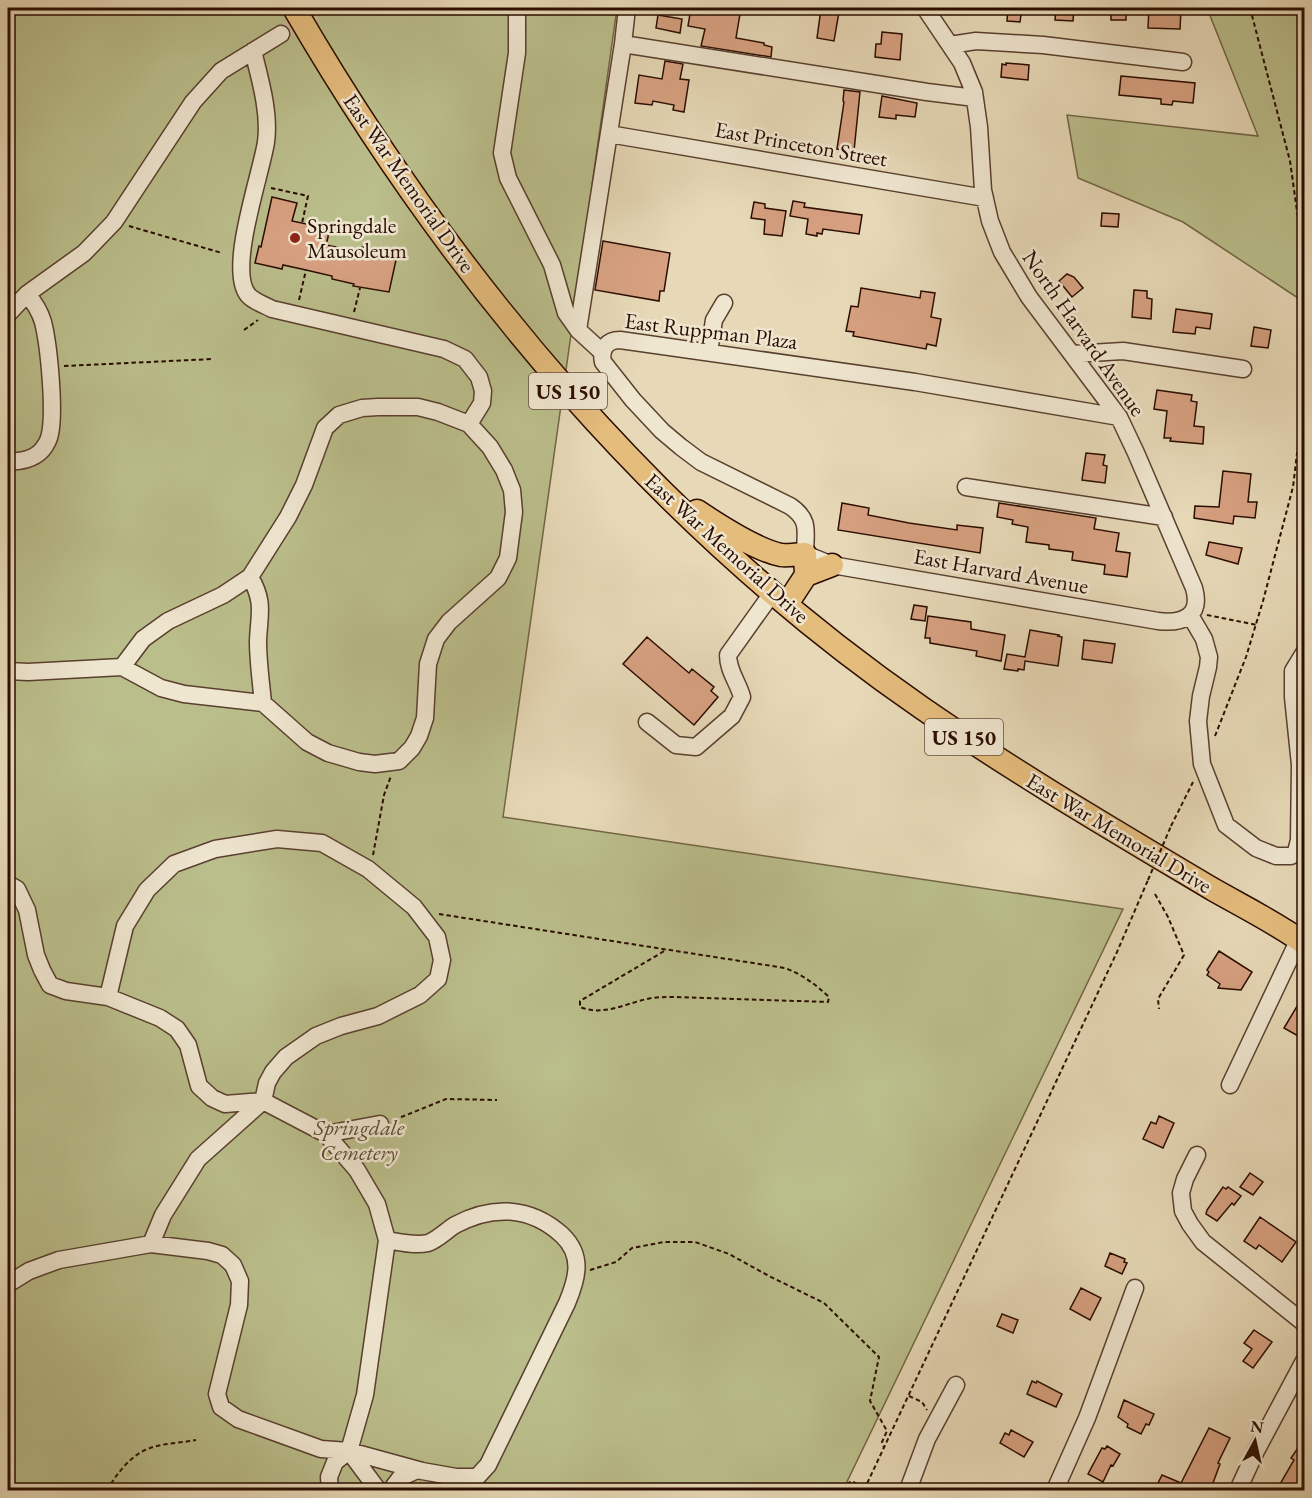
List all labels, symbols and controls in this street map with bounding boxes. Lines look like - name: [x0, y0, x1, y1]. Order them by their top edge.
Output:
- street label: East War Memorial Drive: [336, 88, 482, 278]
- street label: East Princeton Street: [712, 115, 890, 173]
- place label: Springdale Mausoleum: [307, 211, 407, 265]
- marker: Springdale Mausoleum: [288, 231, 302, 245]
- street label: North Harvard Avenue: [1016, 244, 1152, 422]
- street label: East Ruppman Plaza: [623, 306, 799, 356]
- road number: US 150: [529, 373, 607, 409]
- street label: East War Memorial Drive: [639, 466, 816, 630]
- street label: East Harvard Avenue: [911, 541, 1091, 601]
- road number: US 150: [925, 719, 1003, 755]
- street label: East War Memorial Drive: [1021, 766, 1218, 900]
- park label: Springdale Cemetery: [313, 1113, 405, 1167]
- north arrow: [1225, 1411, 1285, 1471]
- text: N: [1249, 1415, 1265, 1438]

